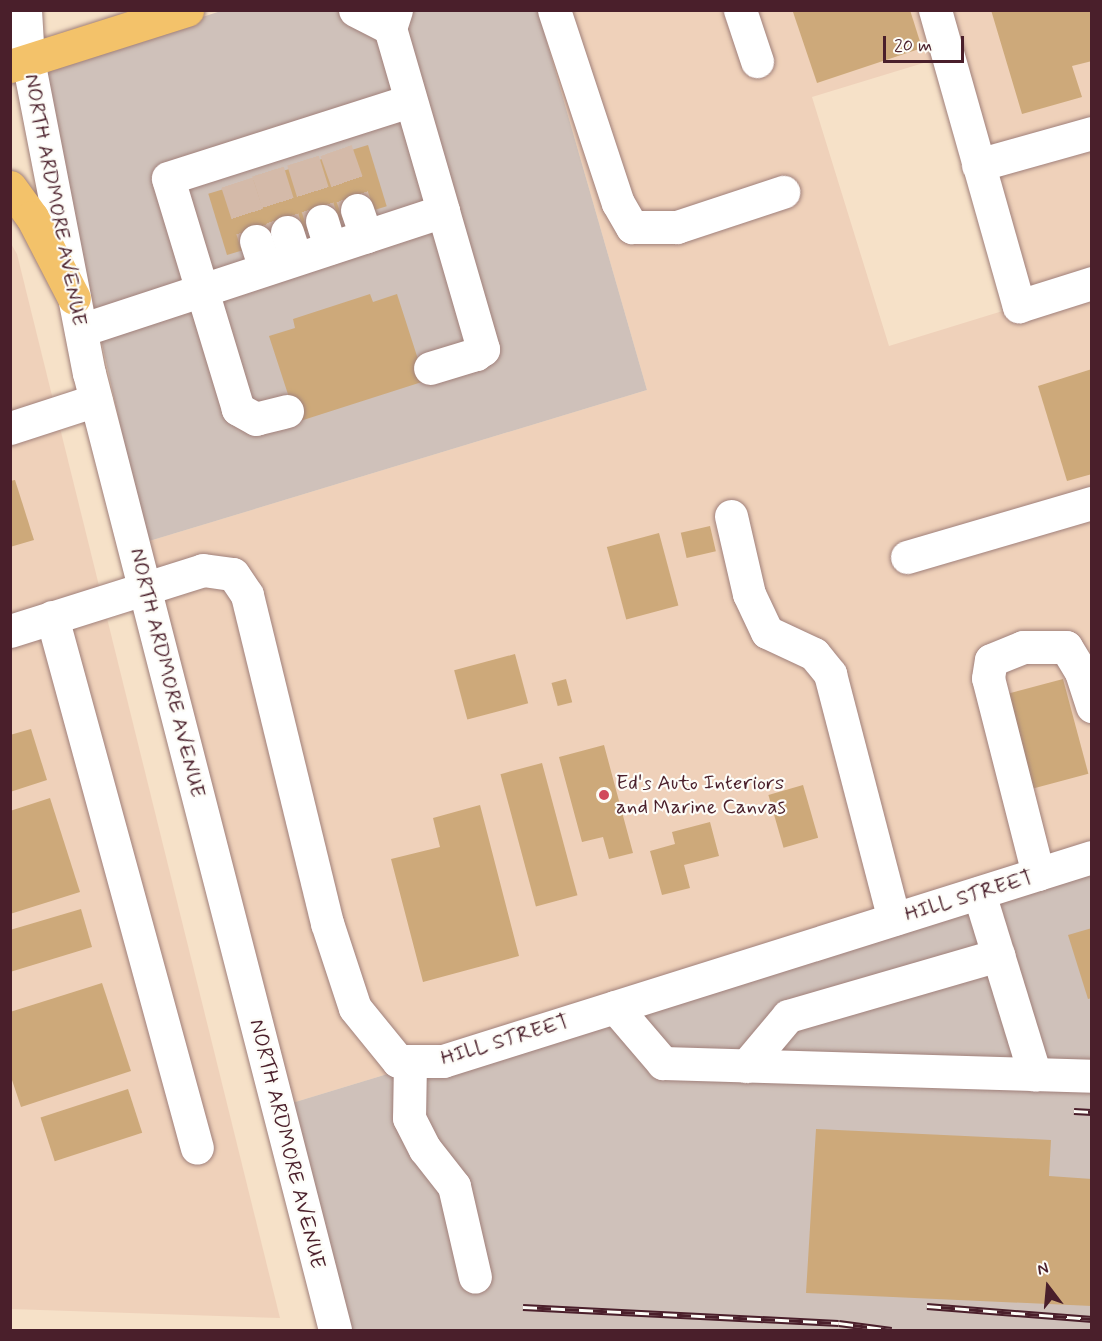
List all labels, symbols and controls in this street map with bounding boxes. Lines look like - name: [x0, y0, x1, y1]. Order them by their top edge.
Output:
- scale bar: [886, 24, 967, 62]
- text: 20 m: [894, 34, 932, 58]
- street label: NORTH ARDMORE AVENUE: [18, 73, 92, 327]
- street label: NORTH ARDMORE AVENUE: [124, 547, 210, 799]
- place label: Ed's Auto Interiors and Marine Canvas: [616, 770, 794, 820]
- marker: Ed's Auto Interiors and Marine Canvas: [597, 788, 611, 802]
- street label: HILL STREET: [902, 864, 1036, 928]
- street label: HILL STREET: [438, 1008, 572, 1072]
- street label: NORTH ARDMORE AVENUE: [244, 1018, 330, 1270]
- north arrow: [1018, 1257, 1078, 1317]
- text: N: [1035, 1258, 1051, 1281]

